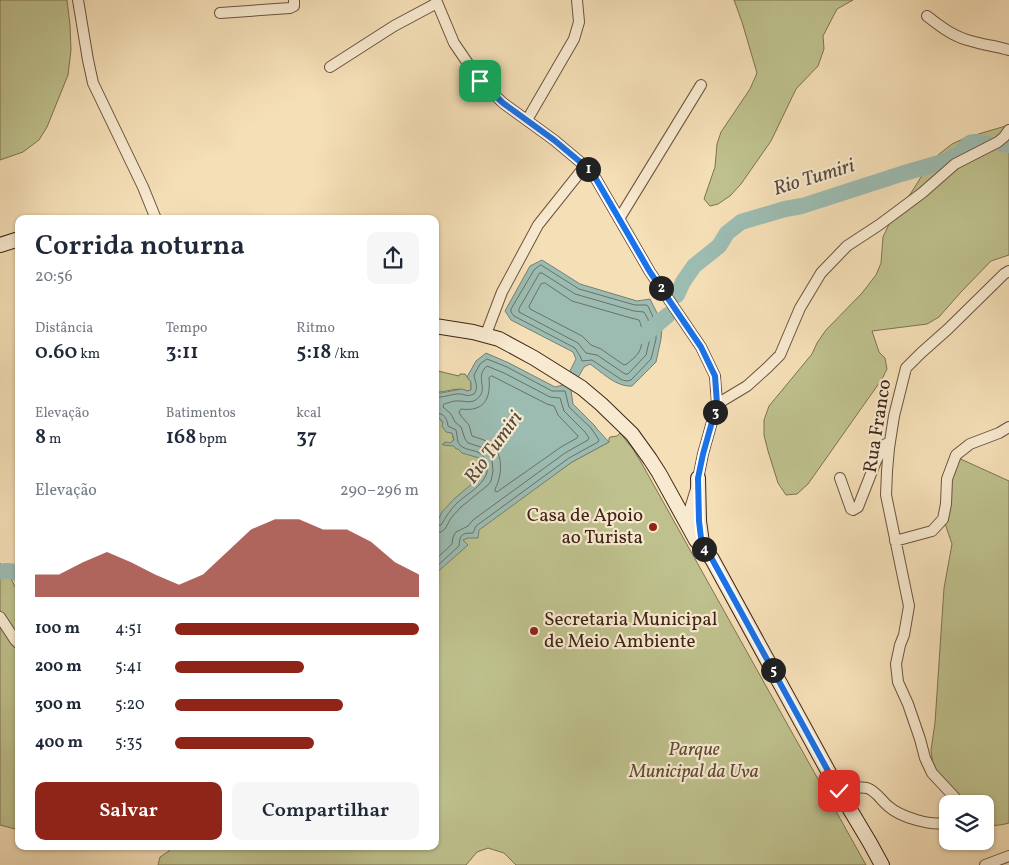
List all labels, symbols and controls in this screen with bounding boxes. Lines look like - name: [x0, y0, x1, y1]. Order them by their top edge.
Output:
- pin: [459, 60, 501, 102]
- icon: arrive: [466, 67, 494, 95]
- water label: Rio Tumiri: [770, 152, 859, 204]
- pin: 1: [576, 156, 600, 182]
- text: 1: [586, 160, 591, 179]
- text: Corrida noturna: [35, 227, 245, 266]
- button: share: [367, 232, 419, 284]
- text: 20:56: [35, 266, 73, 288]
- pin: 2: [648, 276, 674, 300]
- text: 2: [658, 279, 665, 298]
- text: Distância: [35, 319, 93, 338]
- text: Tempo: [166, 319, 207, 338]
- text: Ritmo: [296, 319, 335, 338]
- text: 0.60: [35, 338, 77, 367]
- text: 3:11: [166, 338, 199, 367]
- text: 5:18: [296, 338, 331, 367]
- text: km: [77, 345, 100, 364]
- text: /km: [331, 345, 359, 364]
- street label: Rua Franco: [858, 377, 898, 475]
- pin: 3: [702, 400, 728, 424]
- text: 3: [712, 403, 719, 422]
- text: Elevação: [35, 404, 89, 423]
- text: Batimentos: [166, 404, 236, 423]
- text: kcal: [296, 404, 321, 423]
- water label: Rio Tumiri: [458, 405, 530, 490]
- text: 8: [35, 423, 46, 452]
- text: 168: [166, 423, 196, 452]
- text: 37: [296, 423, 317, 452]
- text: m: [46, 430, 61, 449]
- text: bpm: [196, 430, 227, 449]
- text: Elevação: [35, 480, 97, 502]
- text: 290–296 m: [340, 480, 419, 502]
- place label: Casa de Apoio ao Turista: [527, 503, 643, 551]
- marker: Casa de Apoio ao Turista: [647, 521, 659, 533]
- pin: 4: [692, 536, 716, 562]
- text: 4: [700, 540, 709, 559]
- place label: Secretaria Municipal de Meio Ambiente: [544, 607, 718, 655]
- text: 100 m: [35, 618, 80, 640]
- text: 4:51: [115, 618, 142, 640]
- marker: Secretaria Municipal de Meio Ambiente: [528, 625, 540, 637]
- text: 200 m: [35, 656, 82, 678]
- text: 5:41: [115, 656, 142, 678]
- pin: 5: [760, 658, 786, 682]
- text: 5: [770, 661, 777, 680]
- text: 300 m: [35, 694, 81, 716]
- text: 5:20: [115, 694, 145, 716]
- text: 400 m: [35, 732, 83, 754]
- text: 5:35: [115, 732, 142, 754]
- park label: Parque Municipal da Uva: [628, 737, 759, 785]
- pin: [818, 770, 860, 812]
- icon: check: [825, 777, 853, 805]
- button: Salvar: [35, 782, 222, 840]
- button: Compartilhar: [232, 782, 419, 840]
- map controls: [939, 795, 994, 850]
- button: layers: [939, 795, 994, 850]

